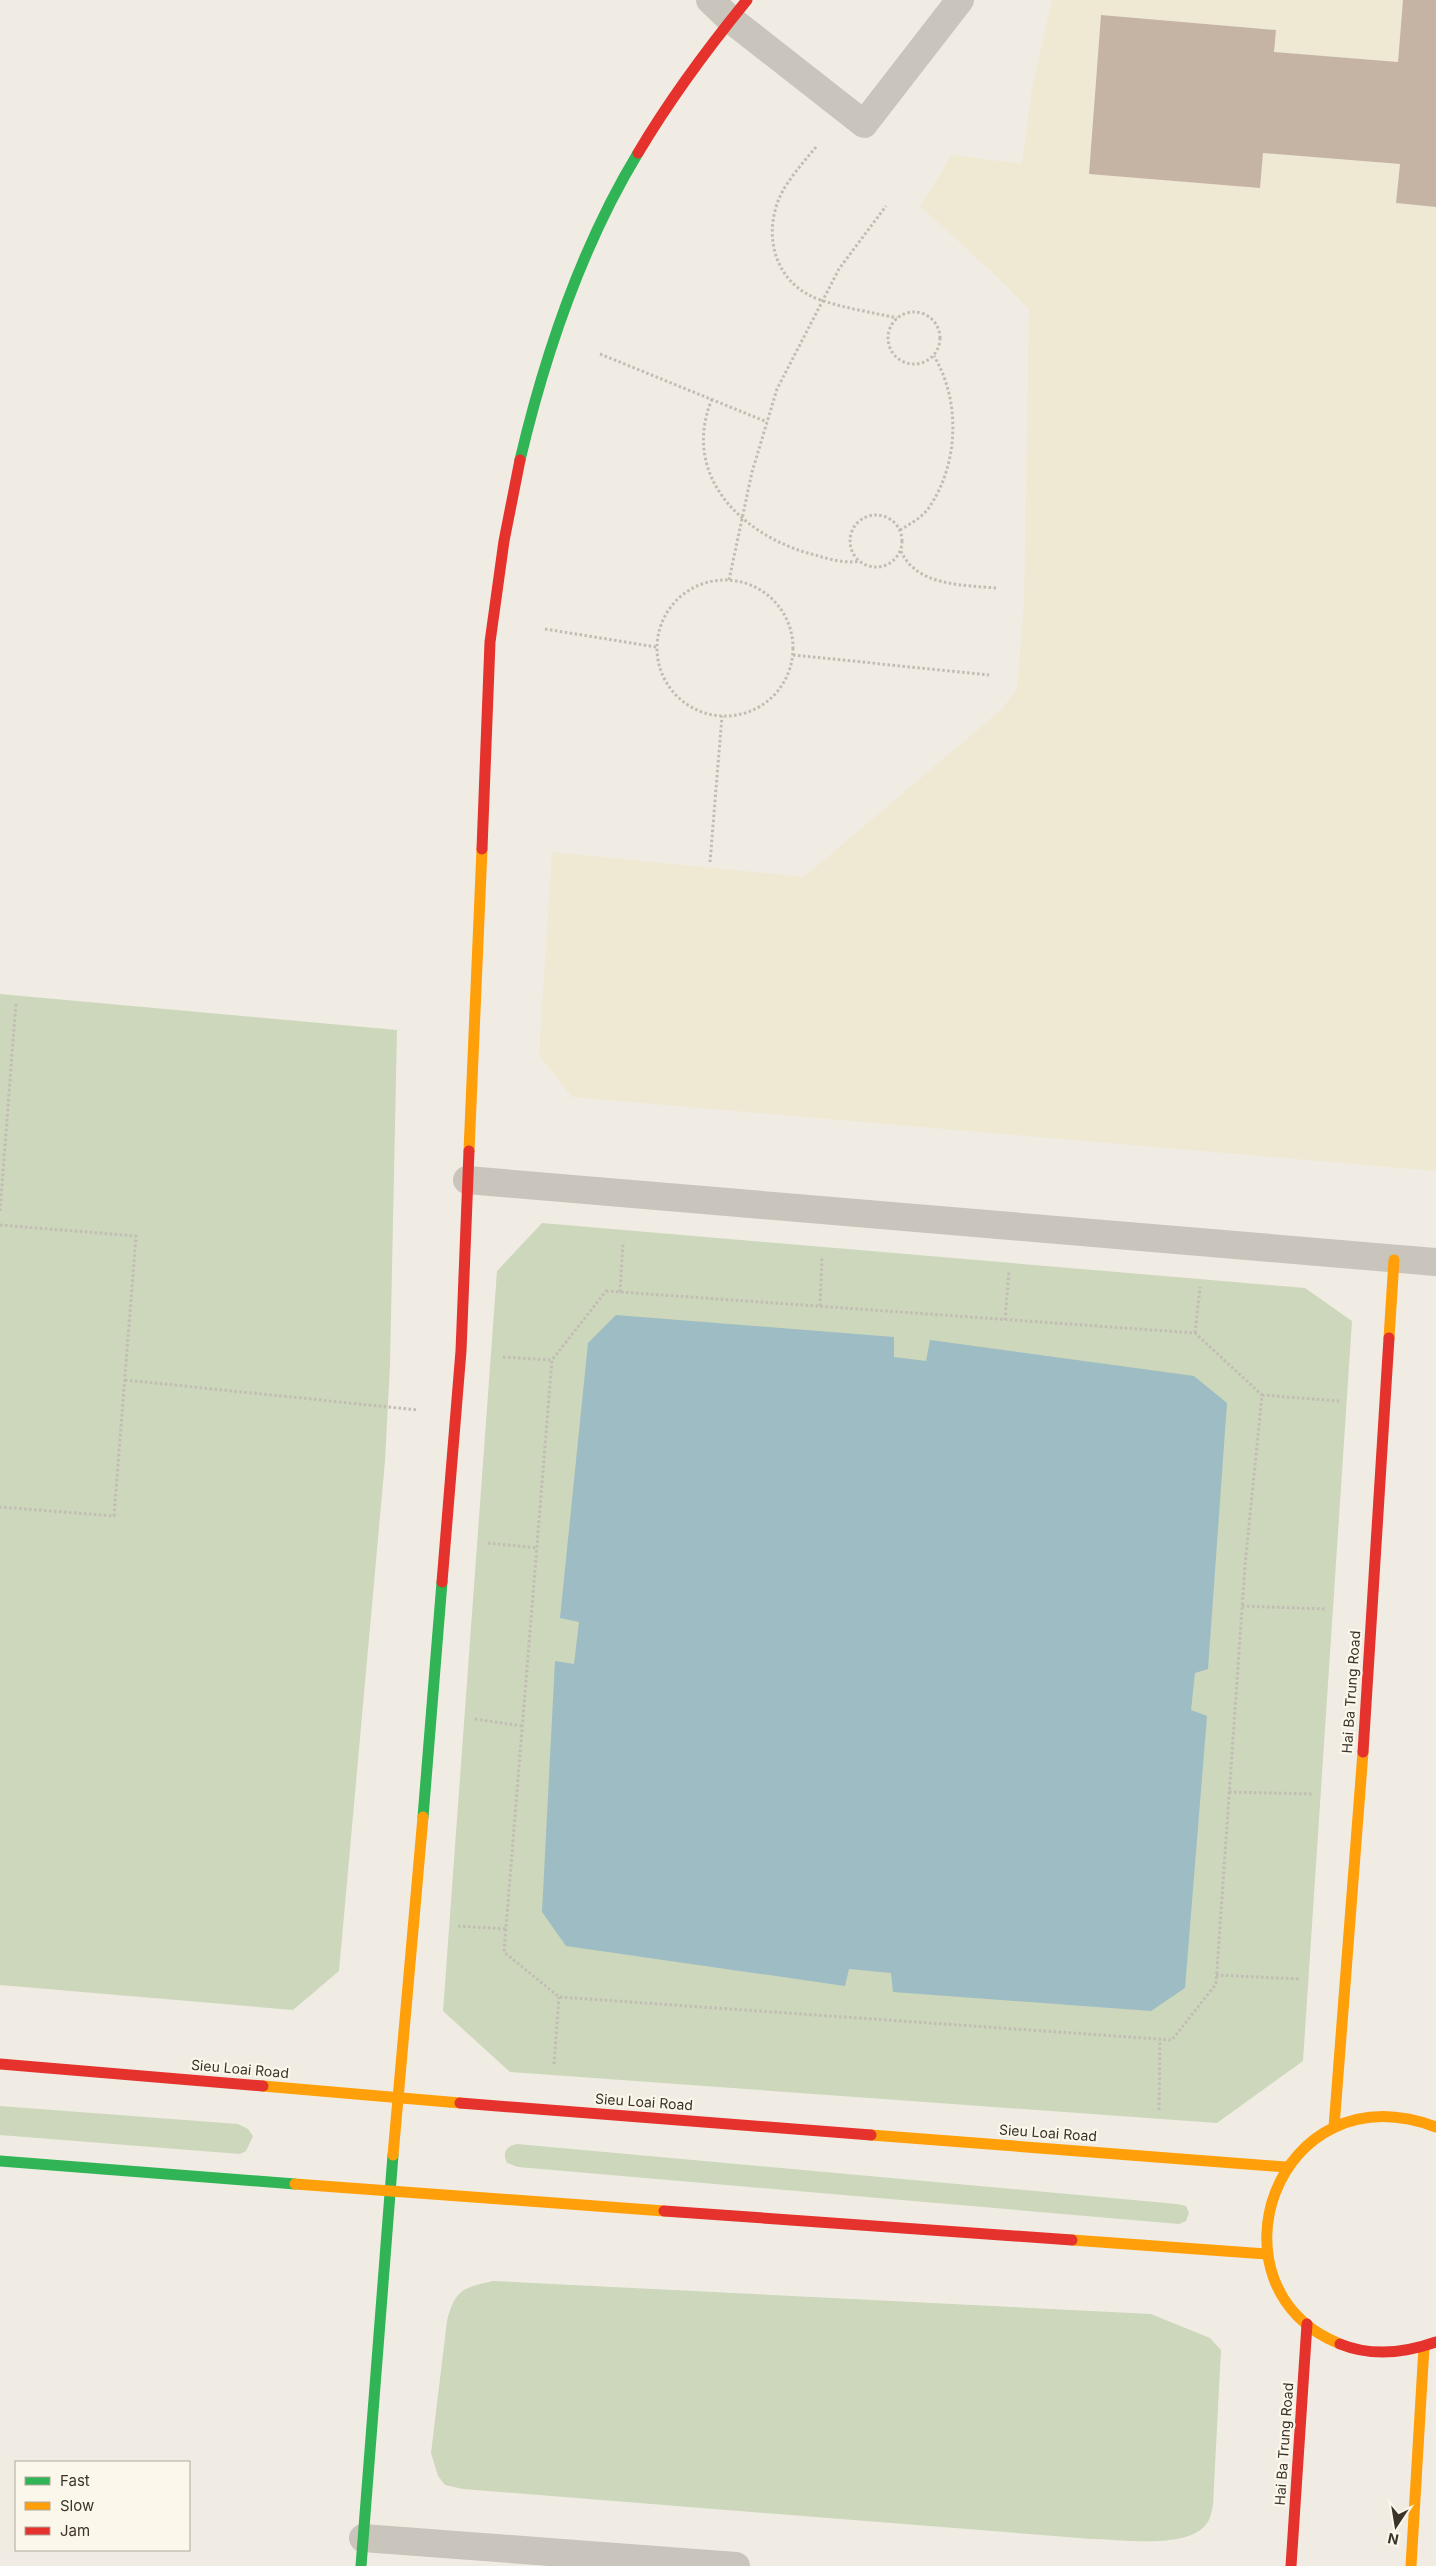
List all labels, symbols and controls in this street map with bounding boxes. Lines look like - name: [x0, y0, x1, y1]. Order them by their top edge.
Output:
- street label: Hai Ba Trung Road: [1338, 1630, 1363, 1754]
- street label: Sieu Loai Road: [190, 2056, 290, 2081]
- street label: Sieu Loai Road: [594, 2090, 694, 2113]
- street label: Sieu Loai Road: [998, 2121, 1098, 2144]
- street label: Hai Ba Trung Road: [1271, 2382, 1296, 2506]
- legend: [15, 2461, 190, 2551]
- text: Fast: [60, 2471, 90, 2490]
- text: Slow: [60, 2496, 94, 2515]
- north arrow: [1371, 2501, 1421, 2551]
- text: Jam: [60, 2521, 90, 2540]
- text: N: [1386, 2530, 1400, 2549]

